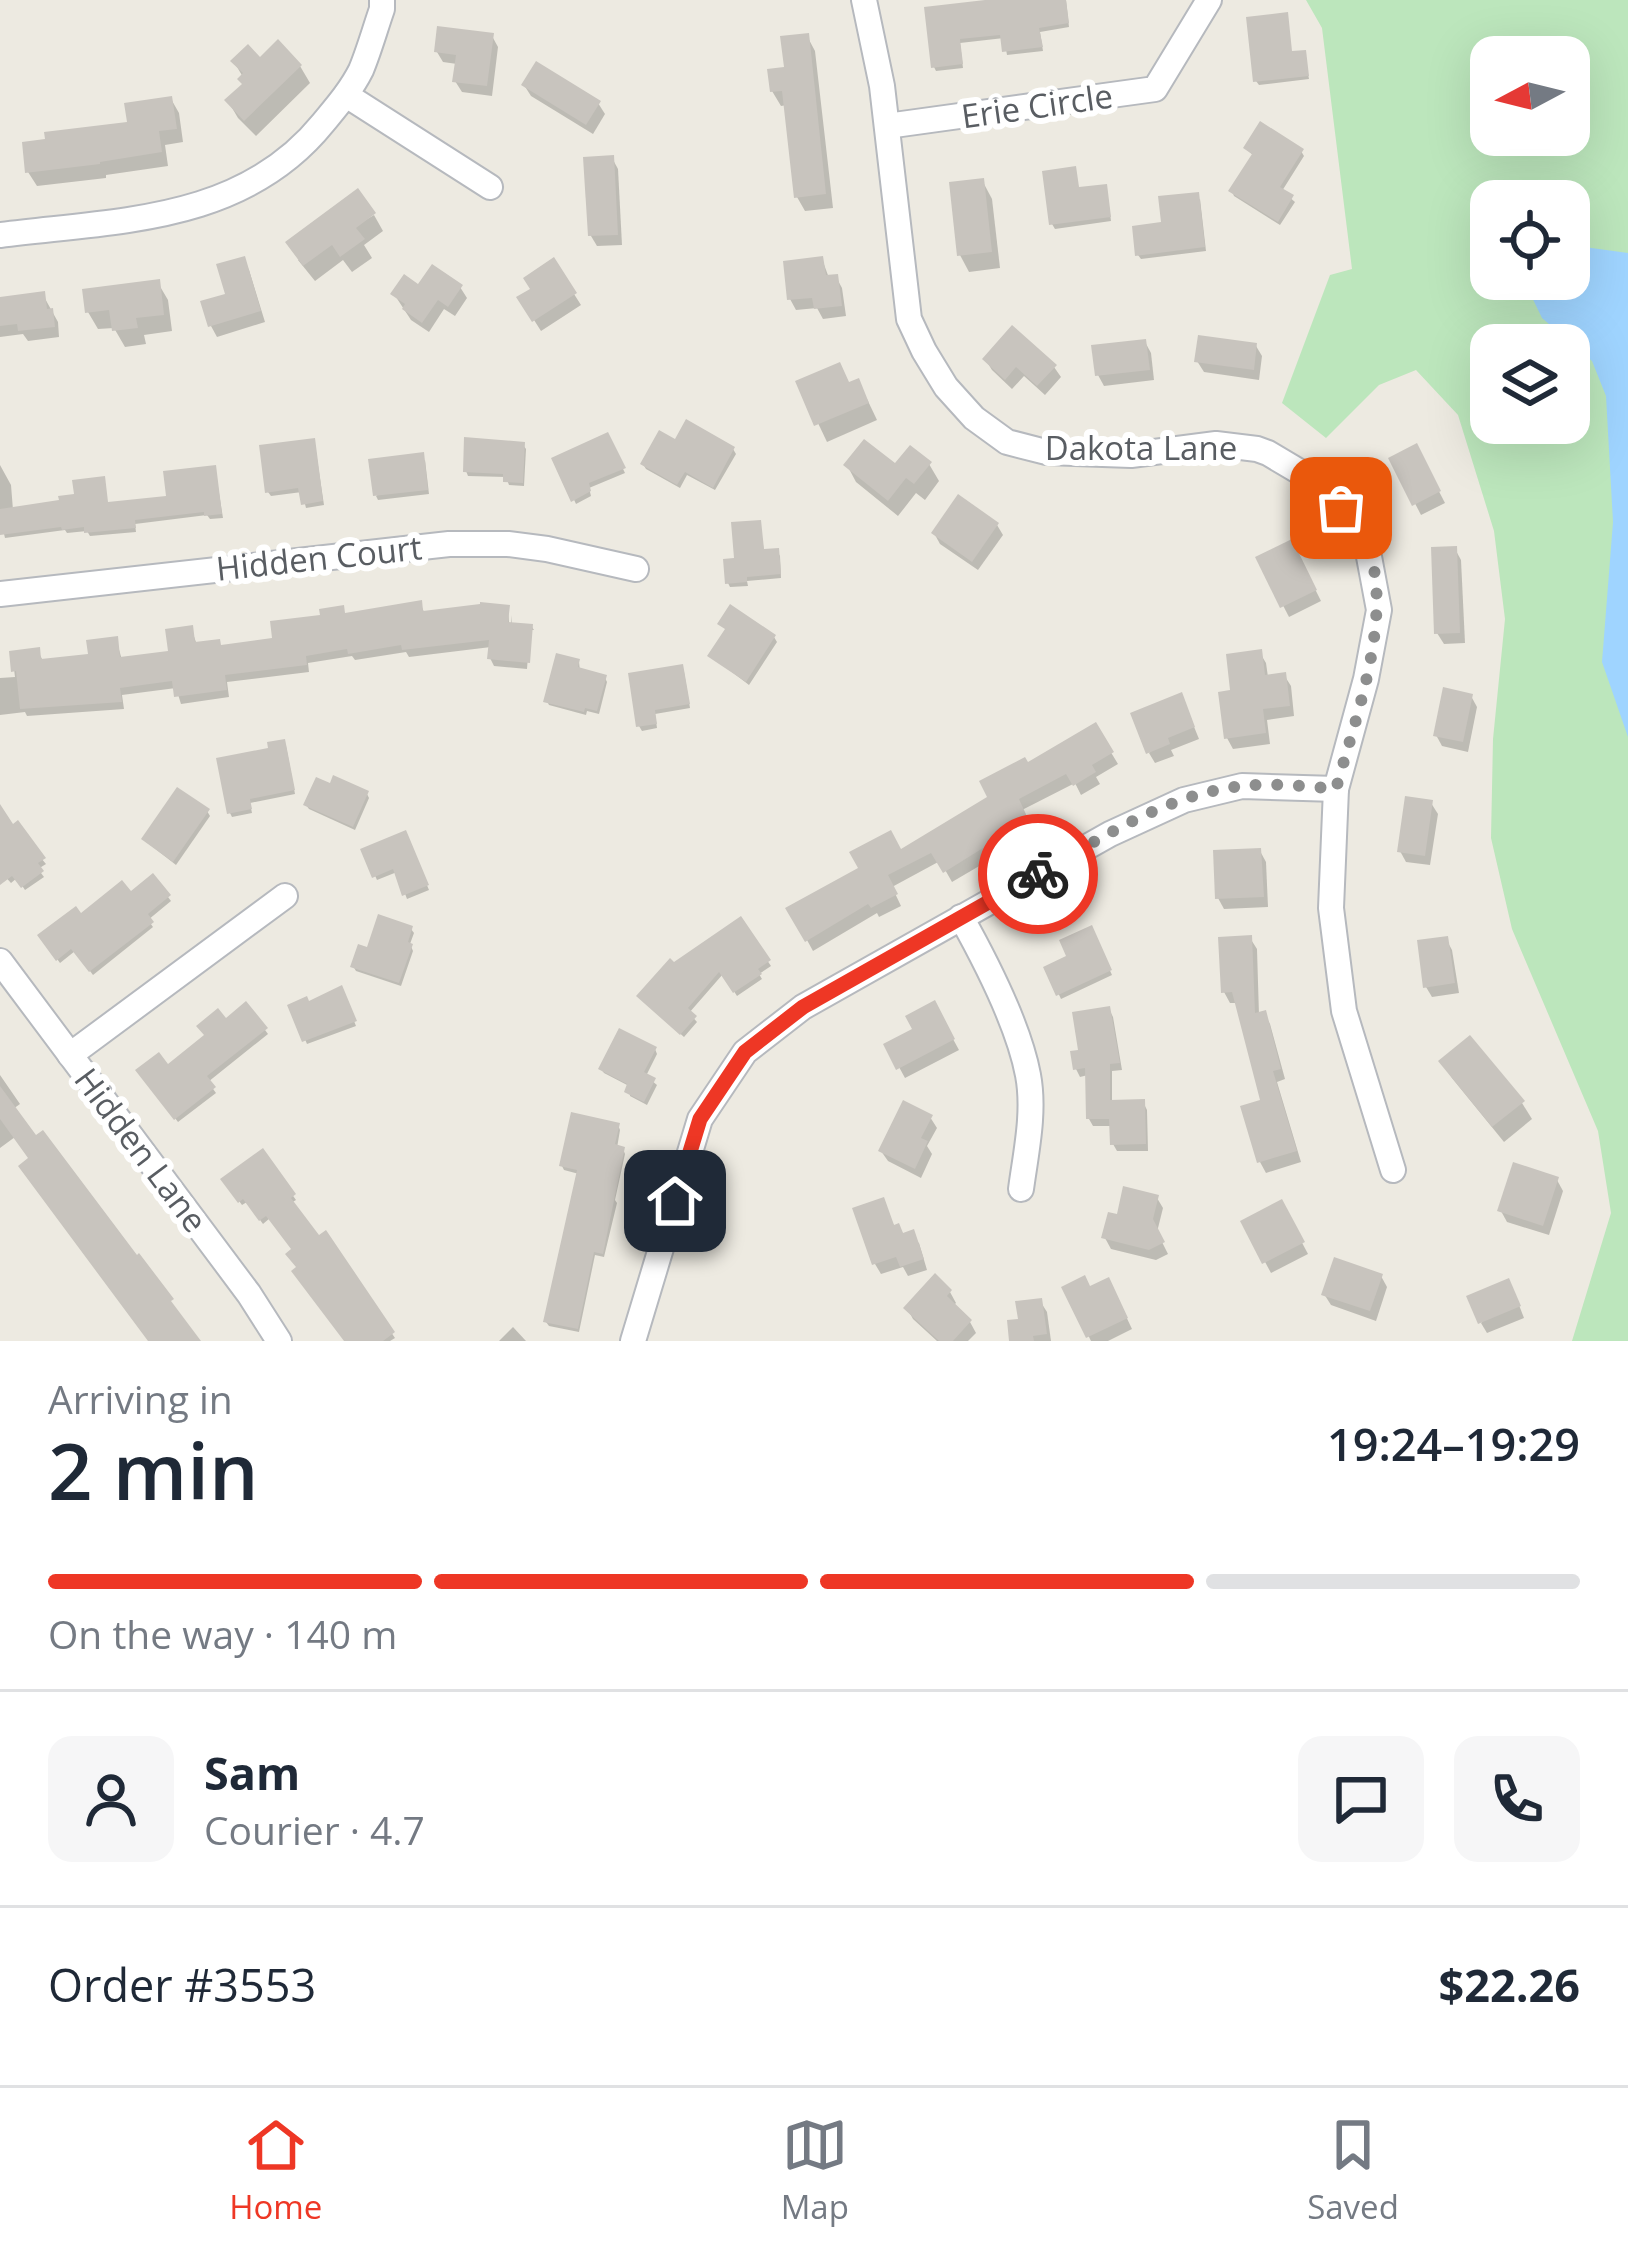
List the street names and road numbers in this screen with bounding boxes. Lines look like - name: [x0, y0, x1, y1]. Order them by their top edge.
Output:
- street label: Erie Circle: [958, 73, 1116, 138]
- street label: Dakota Lane: [1045, 425, 1237, 470]
- street label: Hidden Court: [214, 524, 424, 591]
- street label: Hidden Lane: [65, 1058, 218, 1241]

